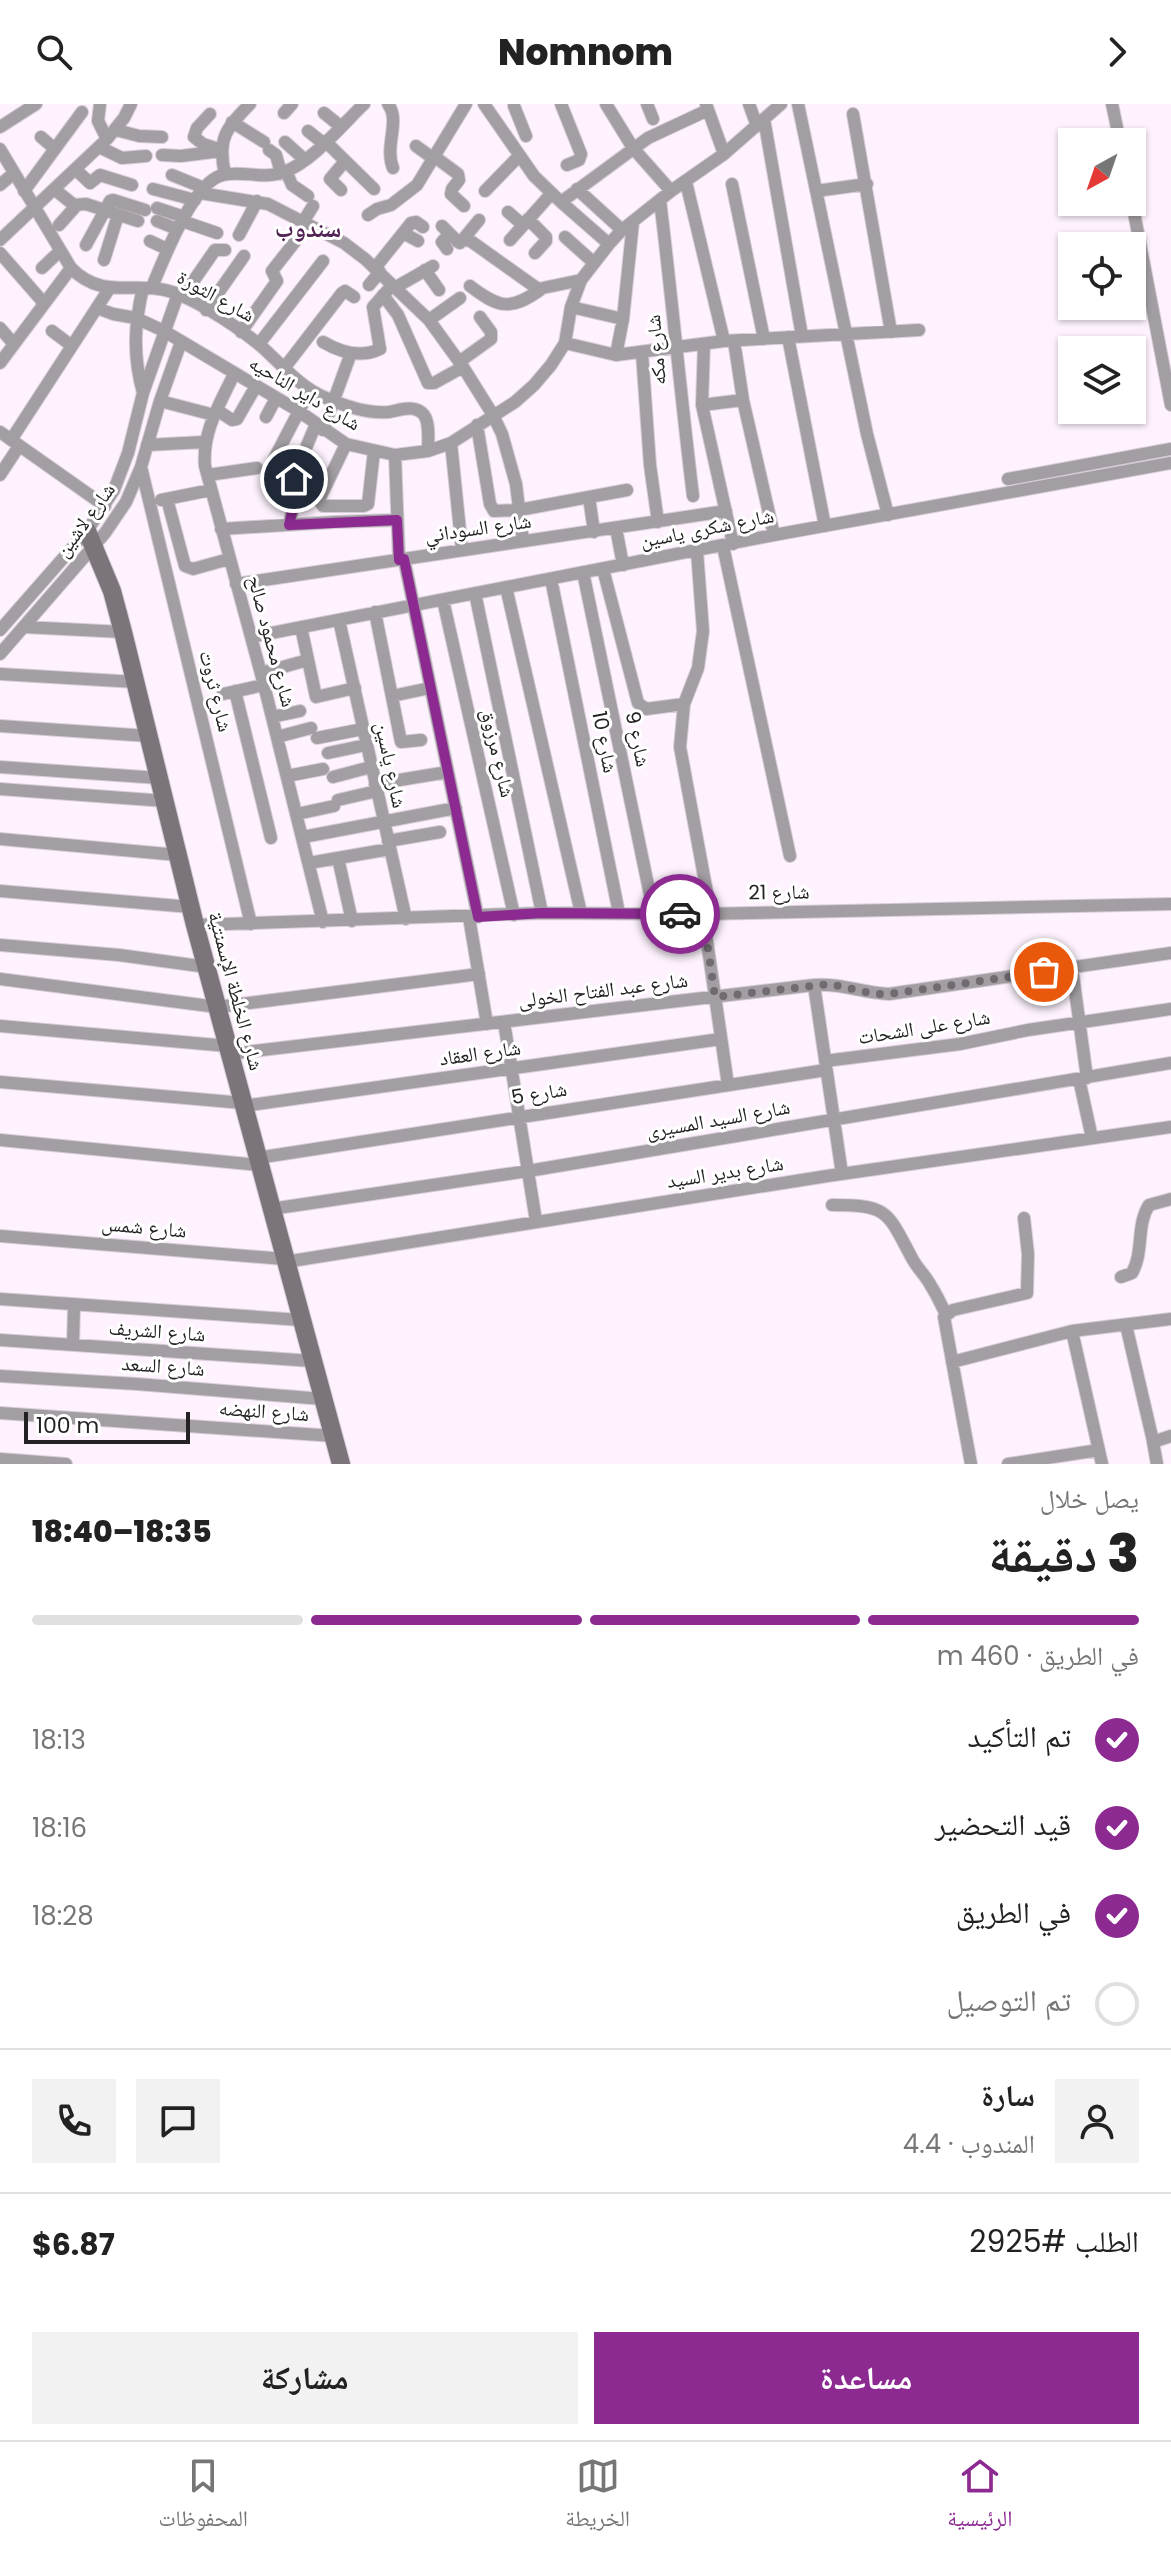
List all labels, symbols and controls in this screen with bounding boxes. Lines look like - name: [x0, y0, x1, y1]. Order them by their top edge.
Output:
- text: Nomnom: [498, 27, 673, 78]
- icon: search: [32, 30, 76, 74]
- icon: forward: [1095, 30, 1139, 74]
- north arrow: [1058, 128, 1146, 216]
- map controls: [1058, 128, 1146, 424]
- district label: سندوب: [275, 212, 341, 245]
- button: locate: [1058, 232, 1146, 320]
- street label: شارع الثورة: [172, 263, 260, 329]
- street label: شارع مكه: [639, 314, 673, 386]
- button: layers: [1058, 336, 1146, 424]
- street label: شارع داير الناحيه: [244, 349, 366, 437]
- pin: [260, 445, 328, 513]
- icon: home: [272, 457, 316, 501]
- street label: شارع لاشين: [48, 477, 122, 563]
- street label: شارع شكرى ياسين: [638, 501, 776, 555]
- street label: شارع السوداني: [423, 507, 533, 551]
- street label: شارع محمود صالح: [241, 572, 303, 710]
- street label: شارع ثروت: [192, 647, 240, 735]
- street label: شارع مرزوق: [474, 706, 522, 800]
- street label: شارع 10: [585, 709, 625, 775]
- street label: شارع 9: [618, 709, 658, 769]
- street label: شارع ياسين: [368, 719, 414, 811]
- courier: [640, 874, 720, 954]
- street label: شارع 21: [748, 877, 810, 907]
- icon: car: [658, 892, 702, 936]
- street label: شارع الخلطة الإسمنتية: [201, 908, 271, 1074]
- pin: [1010, 938, 1078, 1006]
- icon: bag: [1022, 950, 1066, 994]
- street label: شارع عبد الفتاح الخولى: [517, 966, 689, 1014]
- street label: شارع على الشحات: [856, 1003, 992, 1051]
- street label: شارع العقاد: [438, 1033, 522, 1073]
- street label: شارع 5: [509, 1075, 569, 1111]
- street label: شارع السيد المسيرى: [644, 1093, 792, 1145]
- street label: شارع بدير السيد: [665, 1149, 785, 1195]
- street label: شارع شمس: [100, 1209, 188, 1245]
- street label: شارع الشريف: [108, 1314, 206, 1348]
- street label: شارع السعد: [120, 1349, 206, 1383]
- street label: شارع النهضه: [218, 1394, 310, 1428]
- scale bar: [24, 1408, 190, 1444]
- text: 100 m: [36, 1410, 99, 1441]
- text: يصل خلال: [1040, 1481, 1139, 1517]
- text: 18:35–18:40: [32, 1510, 212, 1553]
- text: 3 دقيقة: [988, 1517, 1139, 1590]
- text: في الطريق · 460 m: [937, 1638, 1139, 1674]
- text: تم التأكيد: [968, 1715, 1071, 1758]
- icon: check: [1095, 1718, 1139, 1762]
- text: 18:13: [32, 1722, 86, 1758]
- text: قيد التحضير: [935, 1803, 1071, 1846]
- icon: check: [1095, 1806, 1139, 1850]
- text: 18:16: [32, 1810, 87, 1846]
- text: في الطريق: [956, 1891, 1071, 1934]
- icon: check: [1095, 1894, 1139, 1938]
- text: 18:28: [32, 1898, 94, 1934]
- text: تم التوصيل: [946, 1979, 1071, 2022]
- text: سارة: [981, 2074, 1035, 2117]
- button: phone: [32, 2079, 116, 2163]
- button: chat: [136, 2079, 220, 2163]
- button: person: [1055, 2079, 1139, 2163]
- text: المندوب · 4.4: [903, 2126, 1035, 2162]
- text: الطلب #2925: [969, 2220, 1139, 2263]
- text: $6.87: [32, 2223, 115, 2266]
- button: مشاركة: [32, 2332, 578, 2424]
- button: مساعدة: [594, 2332, 1139, 2424]
- tab: المحفوظات: [159, 2454, 248, 2540]
- tab: الخريطة: [565, 2454, 630, 2540]
- tab: الرئيسية: [947, 2454, 1012, 2540]

